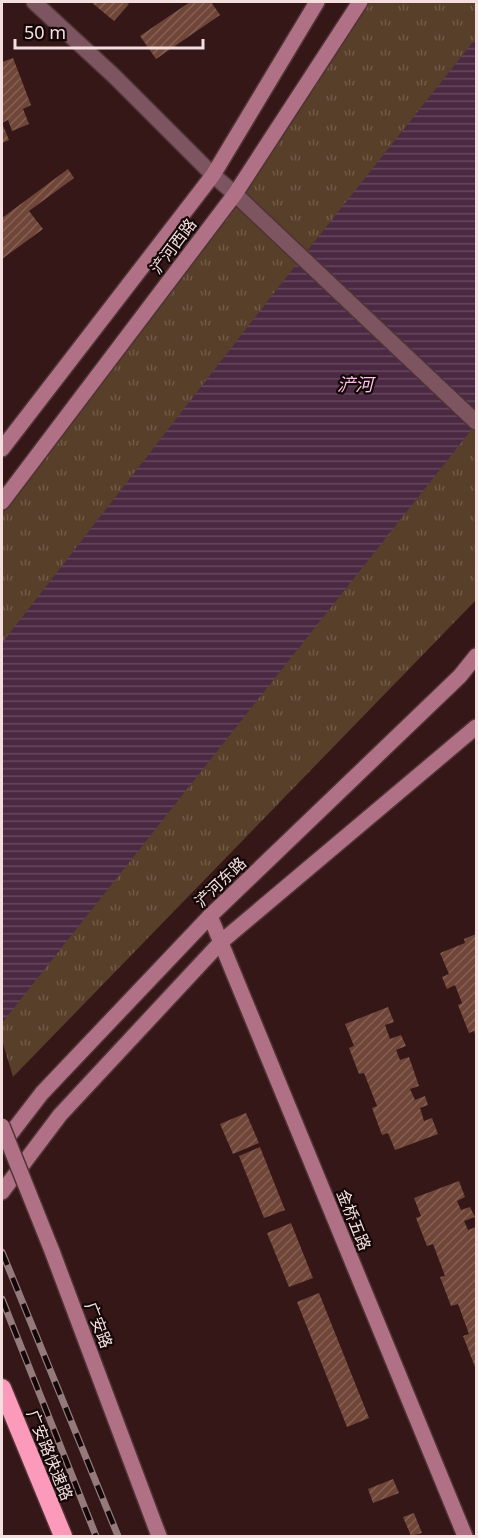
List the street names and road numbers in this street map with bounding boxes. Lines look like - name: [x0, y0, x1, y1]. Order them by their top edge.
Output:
- street label: 浐河西路: [145, 214, 201, 278]
- street label: 浐河东路: [189, 852, 251, 912]
- street label: 金桥五路: [332, 1186, 376, 1254]
- street label: 广安路: [80, 1299, 118, 1351]
- street label: 广安路快速路: [22, 1406, 78, 1504]

